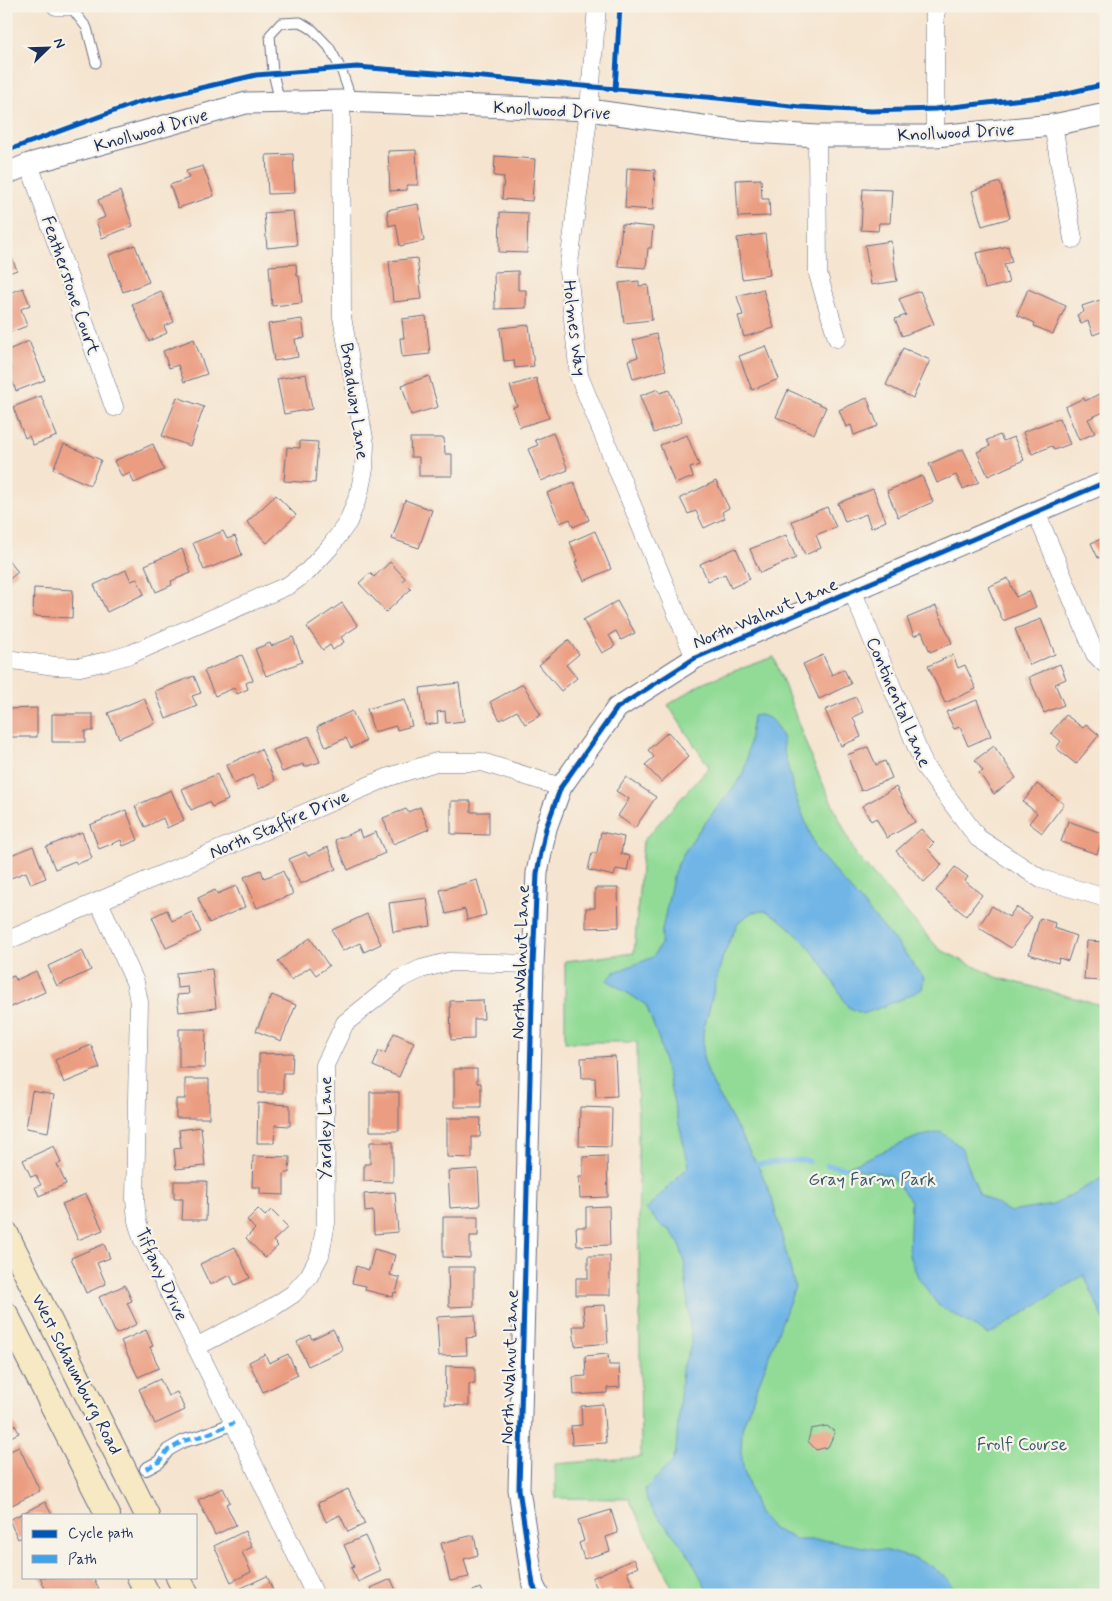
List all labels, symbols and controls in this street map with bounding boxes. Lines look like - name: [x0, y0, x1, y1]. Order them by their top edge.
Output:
- north arrow: [22, 22, 72, 72]
- text: N: [49, 36, 69, 51]
- street label: Knollwood Drive: [493, 96, 611, 126]
- street label: Knollwood Drive: [92, 103, 211, 159]
- street label: Knollwood Drive: [897, 118, 1015, 148]
- street label: Featherstone Court: [35, 213, 105, 358]
- street label: Holmes Way: [556, 279, 592, 378]
- street label: Broadway Lane: [334, 341, 374, 461]
- street label: North Walnut Lane: [689, 572, 842, 655]
- street label: Continental Lane: [860, 634, 936, 771]
- street label: North Staffire Drive: [206, 785, 353, 865]
- street label: North Walnut Lane: [506, 884, 536, 1040]
- street label: Yardley Lane: [314, 1076, 338, 1180]
- park label: Gray Farm Park: [808, 1168, 936, 1192]
- street label: Tiffany Drive: [129, 1224, 193, 1325]
- street label: North Walnut Lane: [495, 1289, 525, 1445]
- street label: West Schaumburg Road: [25, 1290, 127, 1459]
- park label: Frolf Course: [977, 1433, 1067, 1457]
- legend: [22, 1514, 198, 1578]
- text: Cycle path: [68, 1524, 133, 1544]
- text: Path: [68, 1550, 97, 1570]

